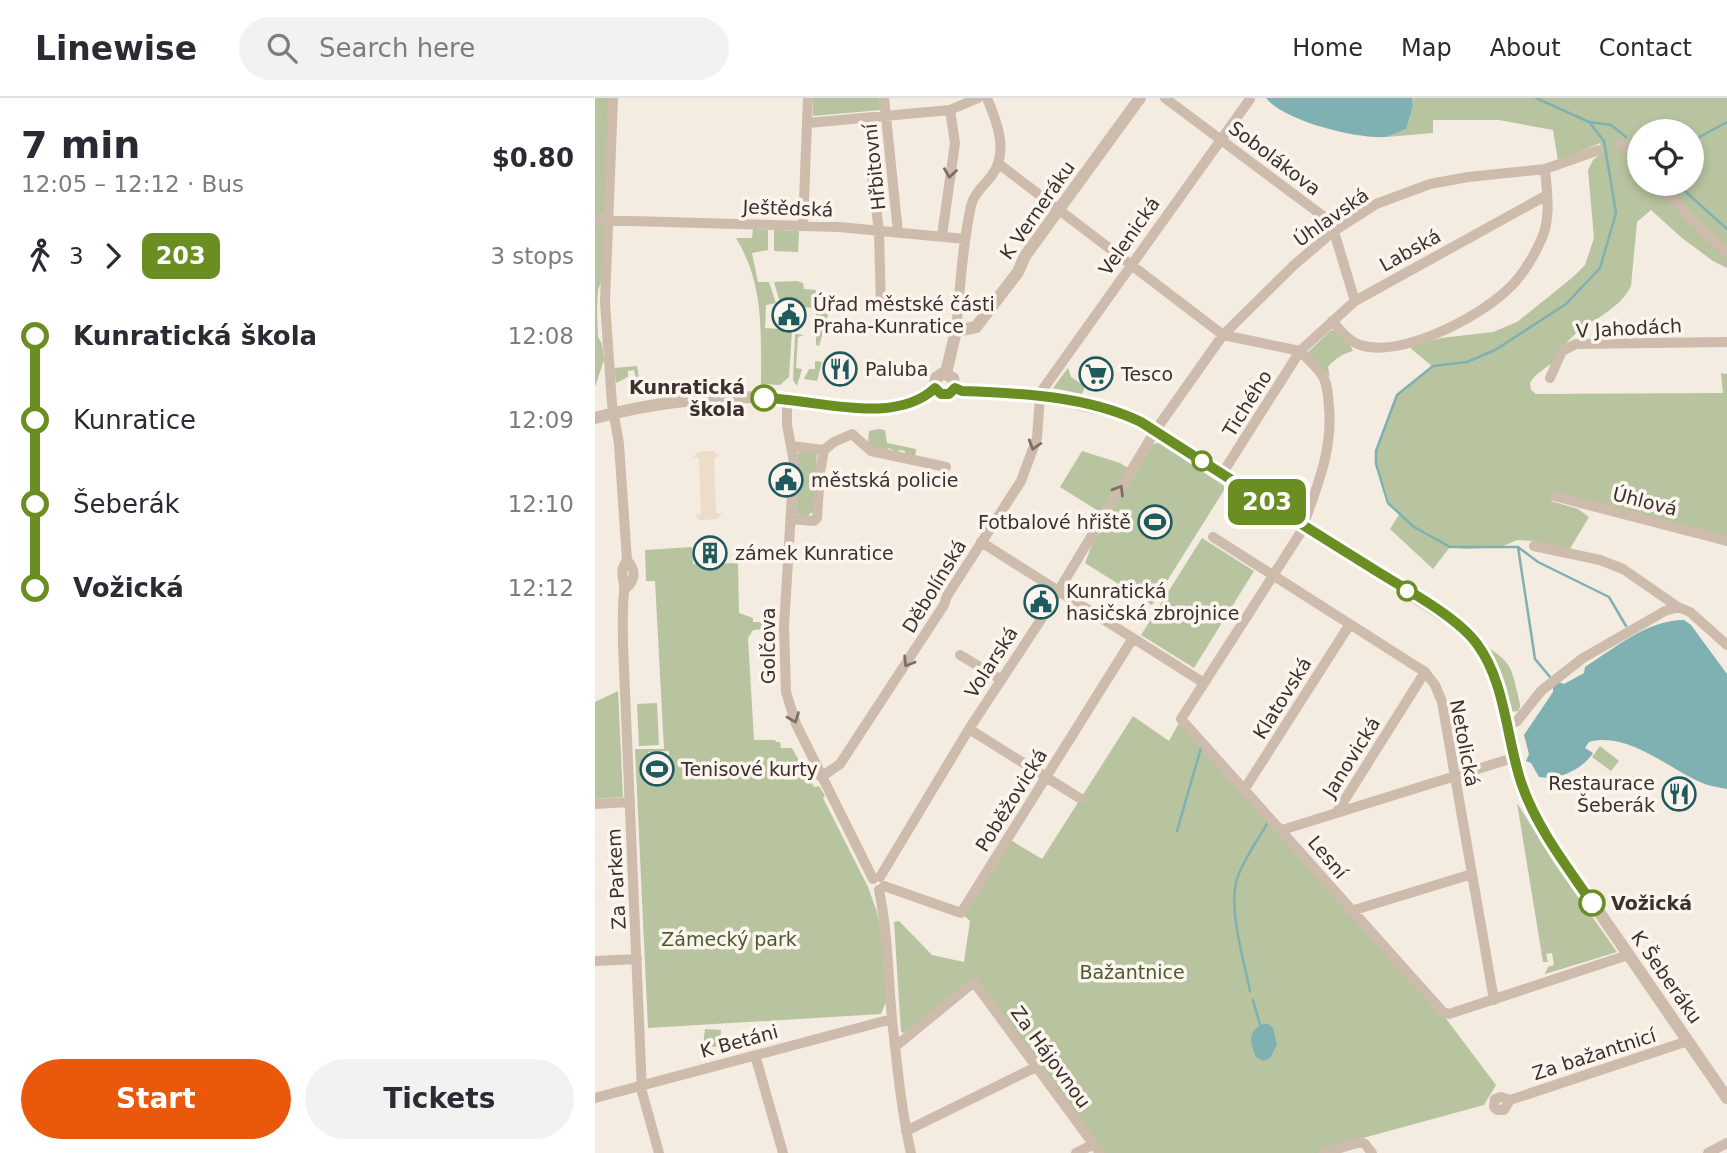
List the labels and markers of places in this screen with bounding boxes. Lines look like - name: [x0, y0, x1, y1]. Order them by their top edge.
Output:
- place label: Úřad městské části Praha-Kunratice: [813, 292, 995, 337]
- public building icon: Úřad městské části Praha-Kunratice: [770, 296, 808, 334]
- restaurant icon: Paluba: [821, 350, 859, 388]
- supermarket icon: Tesco: [1077, 355, 1115, 393]
- place label: Paluba: [865, 358, 928, 380]
- place label: Tesco: [1120, 363, 1173, 385]
- place label: Kunratická škola: [629, 376, 745, 420]
- marker: Kunratická škola: [751, 385, 777, 411]
- unlabelled marker: [1192, 451, 1212, 471]
- public building icon: městská policie: [767, 461, 805, 499]
- place label: městská policie: [811, 469, 958, 491]
- sports icon: Fotbalové hřiště: [1136, 503, 1174, 541]
- place label: Fotbalové hřiště: [978, 511, 1131, 533]
- building icon: zámek Kunratice: [691, 534, 729, 572]
- place label: zámek Kunratice: [735, 542, 894, 564]
- place label: Kunratická hasičská zbrojnice: [1066, 580, 1239, 624]
- unlabelled marker: [1397, 581, 1417, 601]
- public building icon: Kunratická hasičská zbrojnice: [1022, 583, 1060, 621]
- sports icon: Tenisové kurty: [638, 750, 676, 788]
- place label: Tenisové kurty: [680, 758, 818, 780]
- place label: Restaurace Šeberák: [1548, 772, 1655, 816]
- restaurant icon: Restaurace Šeberák: [1660, 775, 1698, 813]
- marker: Vožická: [1579, 890, 1605, 916]
- place label: Vožická: [1611, 892, 1692, 914]

